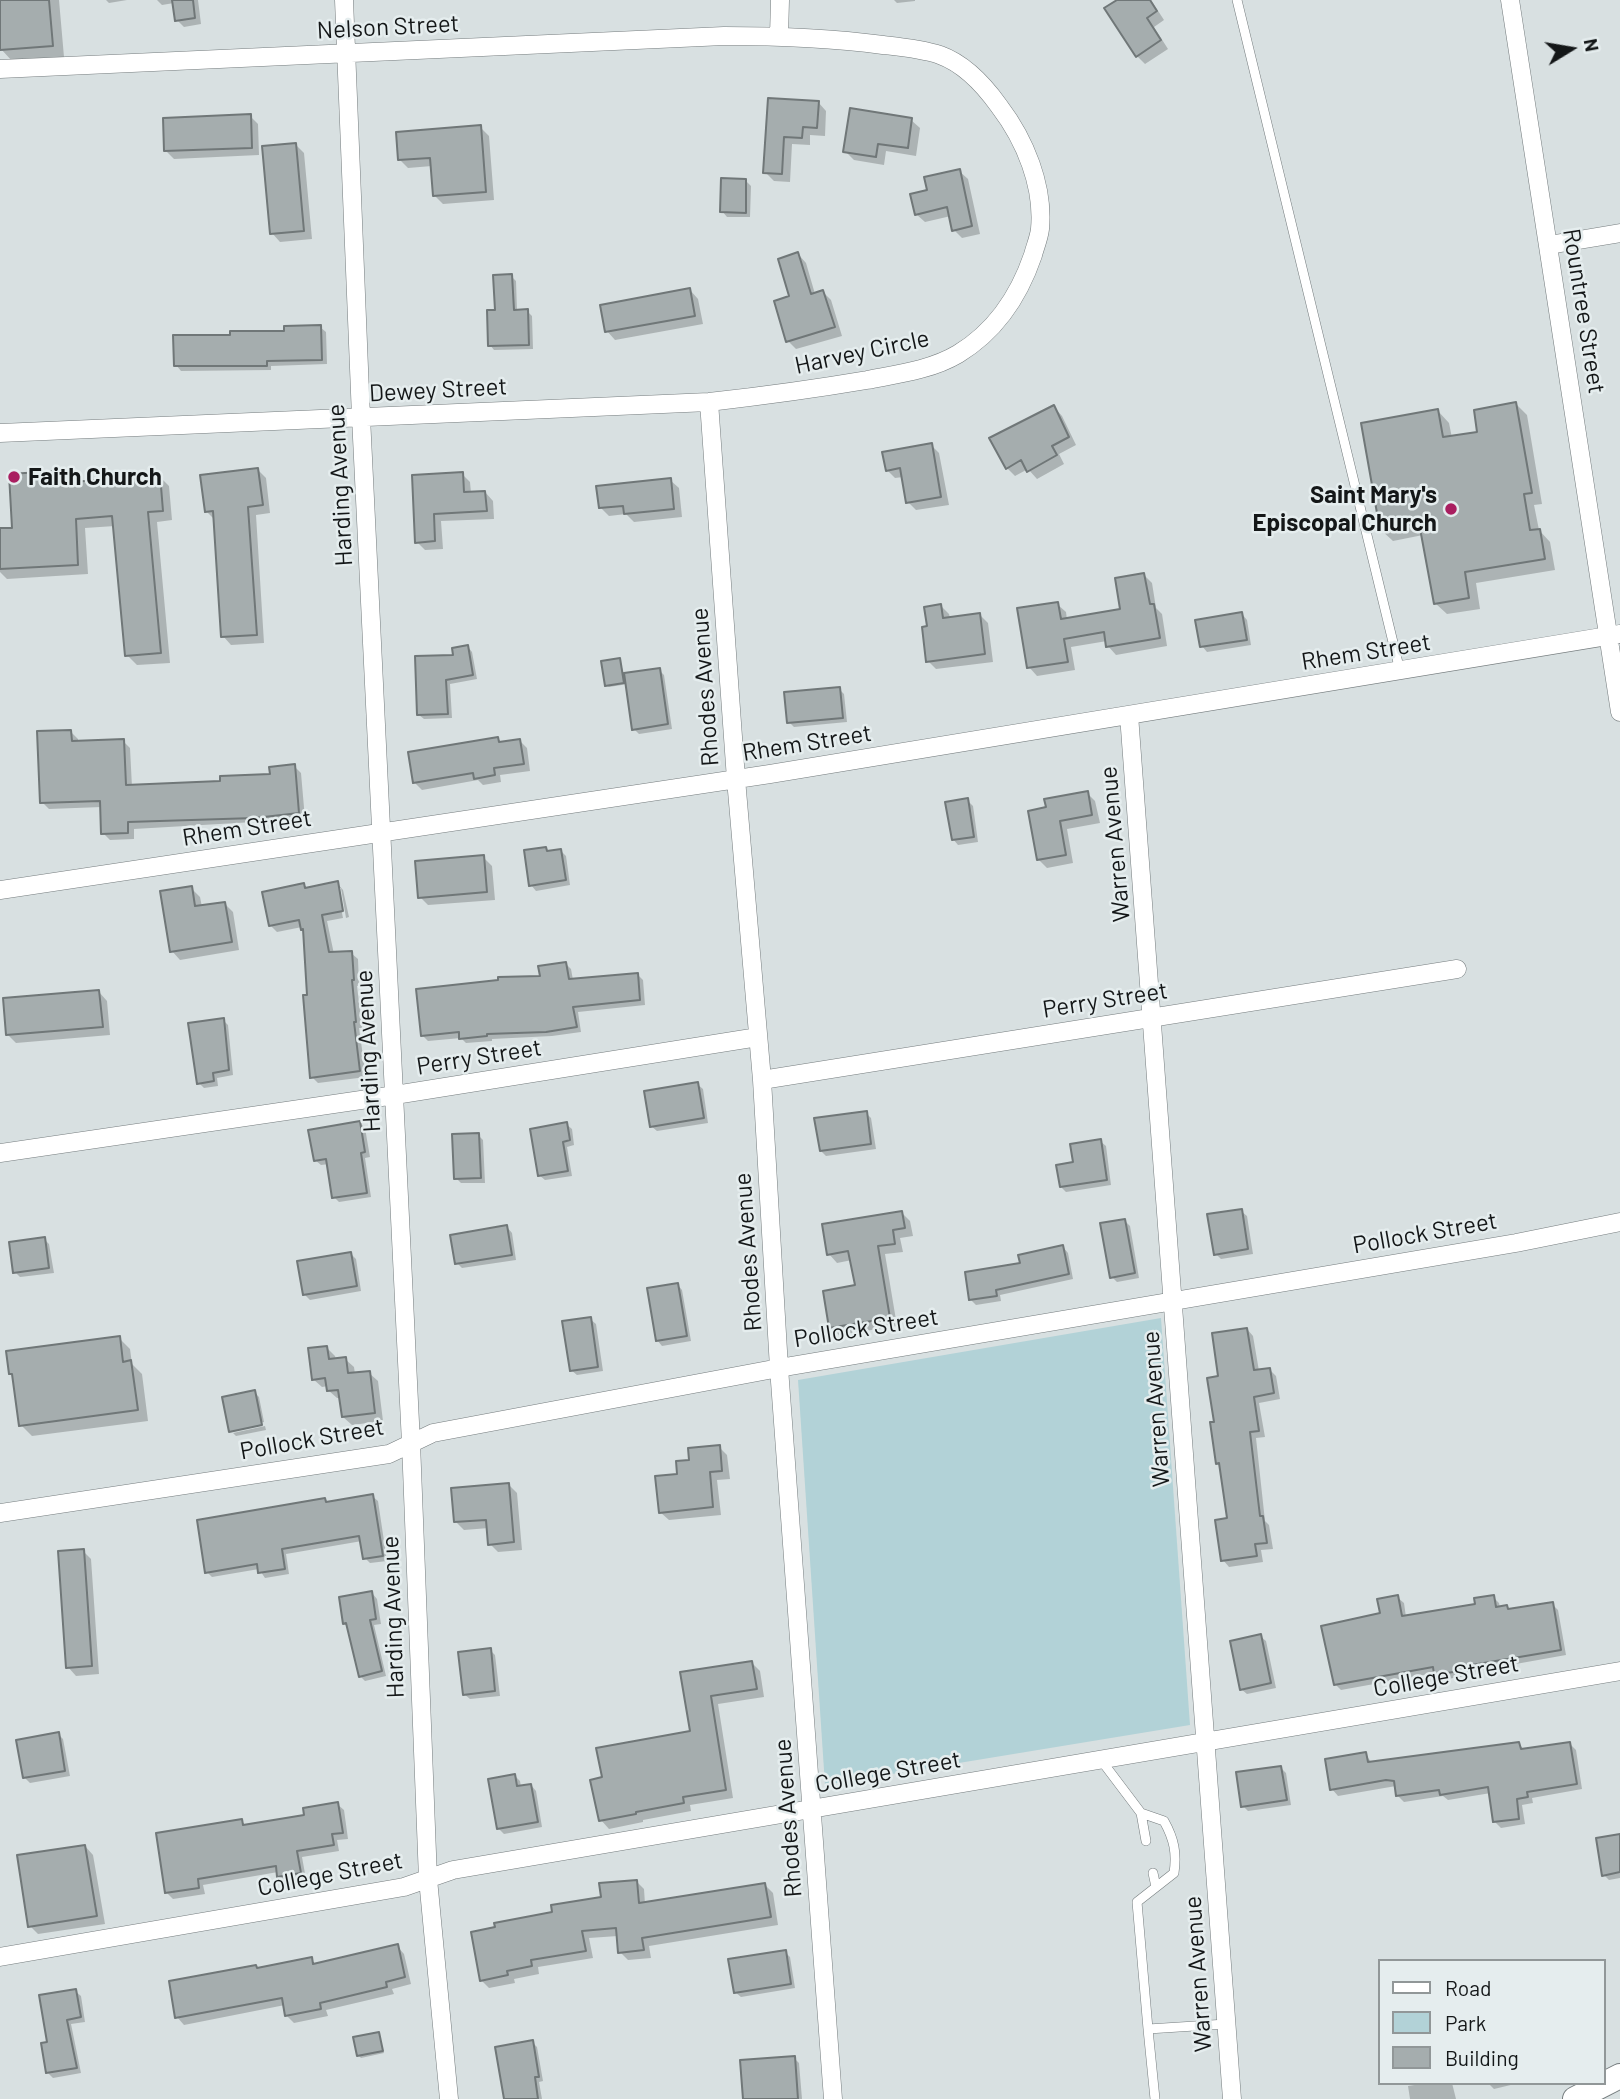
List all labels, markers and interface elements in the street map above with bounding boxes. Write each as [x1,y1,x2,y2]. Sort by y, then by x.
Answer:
street label: Nelson Street [316,9,460,45]
north arrow [1536,14,1606,84]
text: N [1580,36,1605,53]
street label: Rountree Street [1557,226,1611,396]
street label: Harvey Circle [792,324,932,380]
street label: Dewey Street [368,372,508,408]
street label: Harding Avenue [321,403,359,567]
place label: Faith Church [28,463,162,491]
marker: Faith Church [6,469,22,485]
place label: Saint Mary's Episcopal Church [1252,481,1437,537]
marker: Saint Mary's Episcopal Church [1443,501,1459,517]
street label: Rhodes Avenue [685,607,725,767]
street label: Rhem Street [1299,628,1433,676]
street label: Rhem Street [740,719,874,767]
street label: Warren Avenue [1094,765,1136,923]
street label: Rhem Street [180,804,314,852]
street label: Harding Avenue [349,969,387,1133]
street label: Perry Street [1040,976,1170,1024]
street label: Perry Street [414,1033,544,1081]
street label: Rhodes Avenue [728,1172,768,1332]
street label: Pollock Street [1351,1206,1499,1260]
street label: Pollock Street [792,1302,940,1354]
street label: Warren Avenue [1136,1330,1176,1488]
street label: Pollock Street [238,1412,386,1466]
street label: Harding Avenue [376,1535,410,1699]
street label: College Street [1371,1649,1521,1703]
street label: Rhodes Avenue [768,1738,808,1898]
street label: College Street [813,1745,963,1799]
street label: College Street [255,1846,405,1902]
street label: Warren Avenue [1178,1895,1218,2053]
legend [1378,1959,1606,2085]
text: Road [1445,1975,1491,2000]
text: Park [1445,2010,1486,2035]
text: Building [1445,2045,1519,2070]

